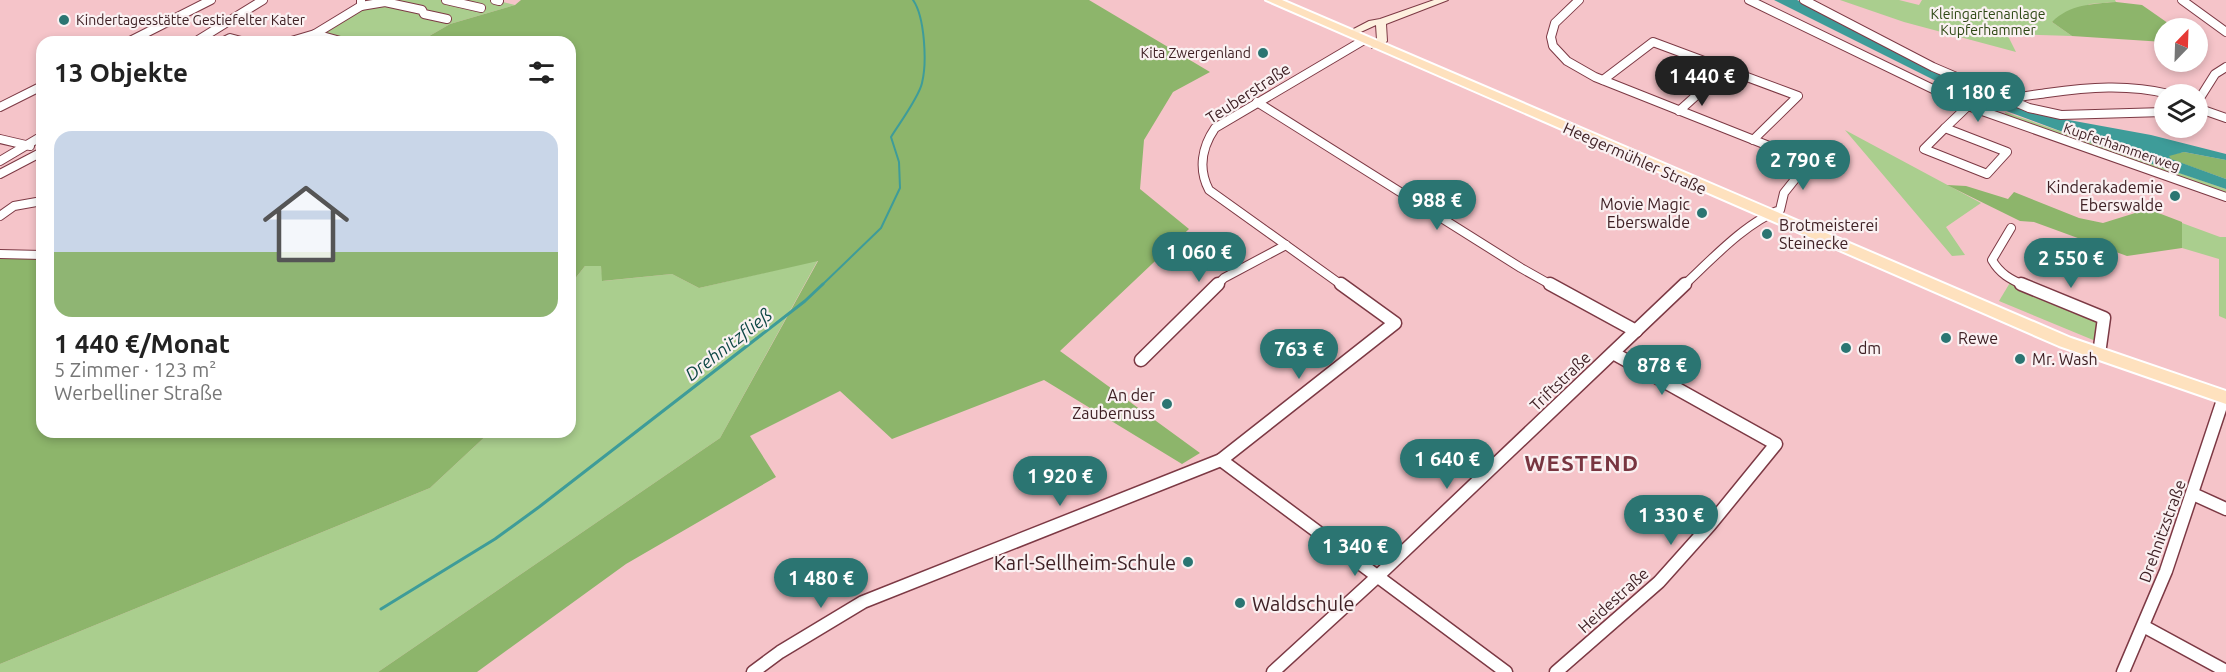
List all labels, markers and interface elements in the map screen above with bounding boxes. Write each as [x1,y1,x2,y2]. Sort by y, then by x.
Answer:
park label: Kleingartenanlage Kupferhammer [1931,6,2045,38]
place label: Kindertagesstätte Gestiefelter Kater [76,12,306,28]
marker: Kindertagesstätte Gestiefelter Kater [57,13,71,27]
north arrow [2154,18,2208,72]
map controls [2154,18,2208,138]
place label: Kita Zwergenland [1140,45,1251,61]
marker: Kita Zwergenland [1256,46,1270,60]
icon: filters [525,56,558,89]
pin: 1 440 € [1647,56,1757,107]
text: 13 Objekte [54,58,188,87]
street label: Teuberstraße [1203,59,1293,127]
text: 1 440 € [1669,64,1735,87]
pin: 1 180 € [1923,72,2033,123]
text: 1 180 € [1945,80,2011,103]
button: layers [2154,84,2208,138]
street label: Heegermühler Straße [1560,118,1710,198]
street label: Kupferhammerweg [2062,120,2182,174]
pin: 2 790 € [1748,140,1858,191]
text: 2 790 € [1770,148,1836,171]
icon: home [252,170,360,278]
place label: Kinderakademie Eberswalde [2046,178,2163,214]
pin: 988 € [1395,180,1479,231]
text: 988 € [1412,188,1462,211]
marker: Kinderakademie Eberswalde [2168,189,2182,203]
place label: Movie Magic Eberswalde [1600,195,1691,231]
marker: Movie Magic Eberswalde [1695,206,1709,220]
place label: Brotmeisterei Steinecke [1779,216,1878,252]
marker: Brotmeisterei Steinecke [1760,227,1774,241]
pin: 1 060 € [1144,232,1254,283]
pin: 2 550 € [2016,238,2126,289]
text: 1 060 € [1166,240,1232,263]
text: 2 550 € [2038,246,2104,269]
water label: Drehnitzfließ [681,304,776,385]
text: 1 440 €/Monat [54,329,230,358]
pin: 763 € [1257,329,1341,380]
place label: Rewe [1958,329,1998,347]
marker: Rewe [1939,331,1953,345]
text: 763 € [1274,337,1324,360]
place label: dm [1858,339,1881,357]
marker: dm [1839,341,1853,355]
pin: 878 € [1620,345,1704,396]
street label: Triftstraße [1526,348,1594,414]
place label: Mr. Wash [2032,350,2098,368]
marker: Mr. Wash [2013,352,2027,366]
text: 878 € [1637,353,1687,376]
text: 5 Zimmer · 123 m² [54,358,216,381]
text: Werbelliner Straße [54,381,223,404]
place label: An der Zaubernuss [1072,386,1155,422]
marker: An der Zaubernuss [1160,397,1174,411]
pin: 1 640 € [1392,439,1502,490]
text: 1 640 € [1414,447,1480,470]
district label: WESTEND [1524,450,1640,475]
pin: 1 920 € [1005,456,1115,507]
text: 1 920 € [1027,464,1093,487]
street label: Drehnitzstraße [2135,477,2189,585]
pin: 1 330 € [1616,495,1726,546]
text: 1 330 € [1638,503,1704,526]
pin: 1 340 € [1300,526,1410,577]
text: 1 340 € [1322,534,1388,557]
place label: Karl-Sellheim-Schule [994,551,1176,574]
marker: Karl-Sellheim-Schule [1181,555,1195,569]
pin: 1 480 € [766,558,876,609]
street label: Heidestraße [1574,564,1652,636]
text: 1 480 € [788,566,854,589]
place label: Waldschule [1252,592,1354,615]
marker: Waldschule [1233,596,1247,610]

